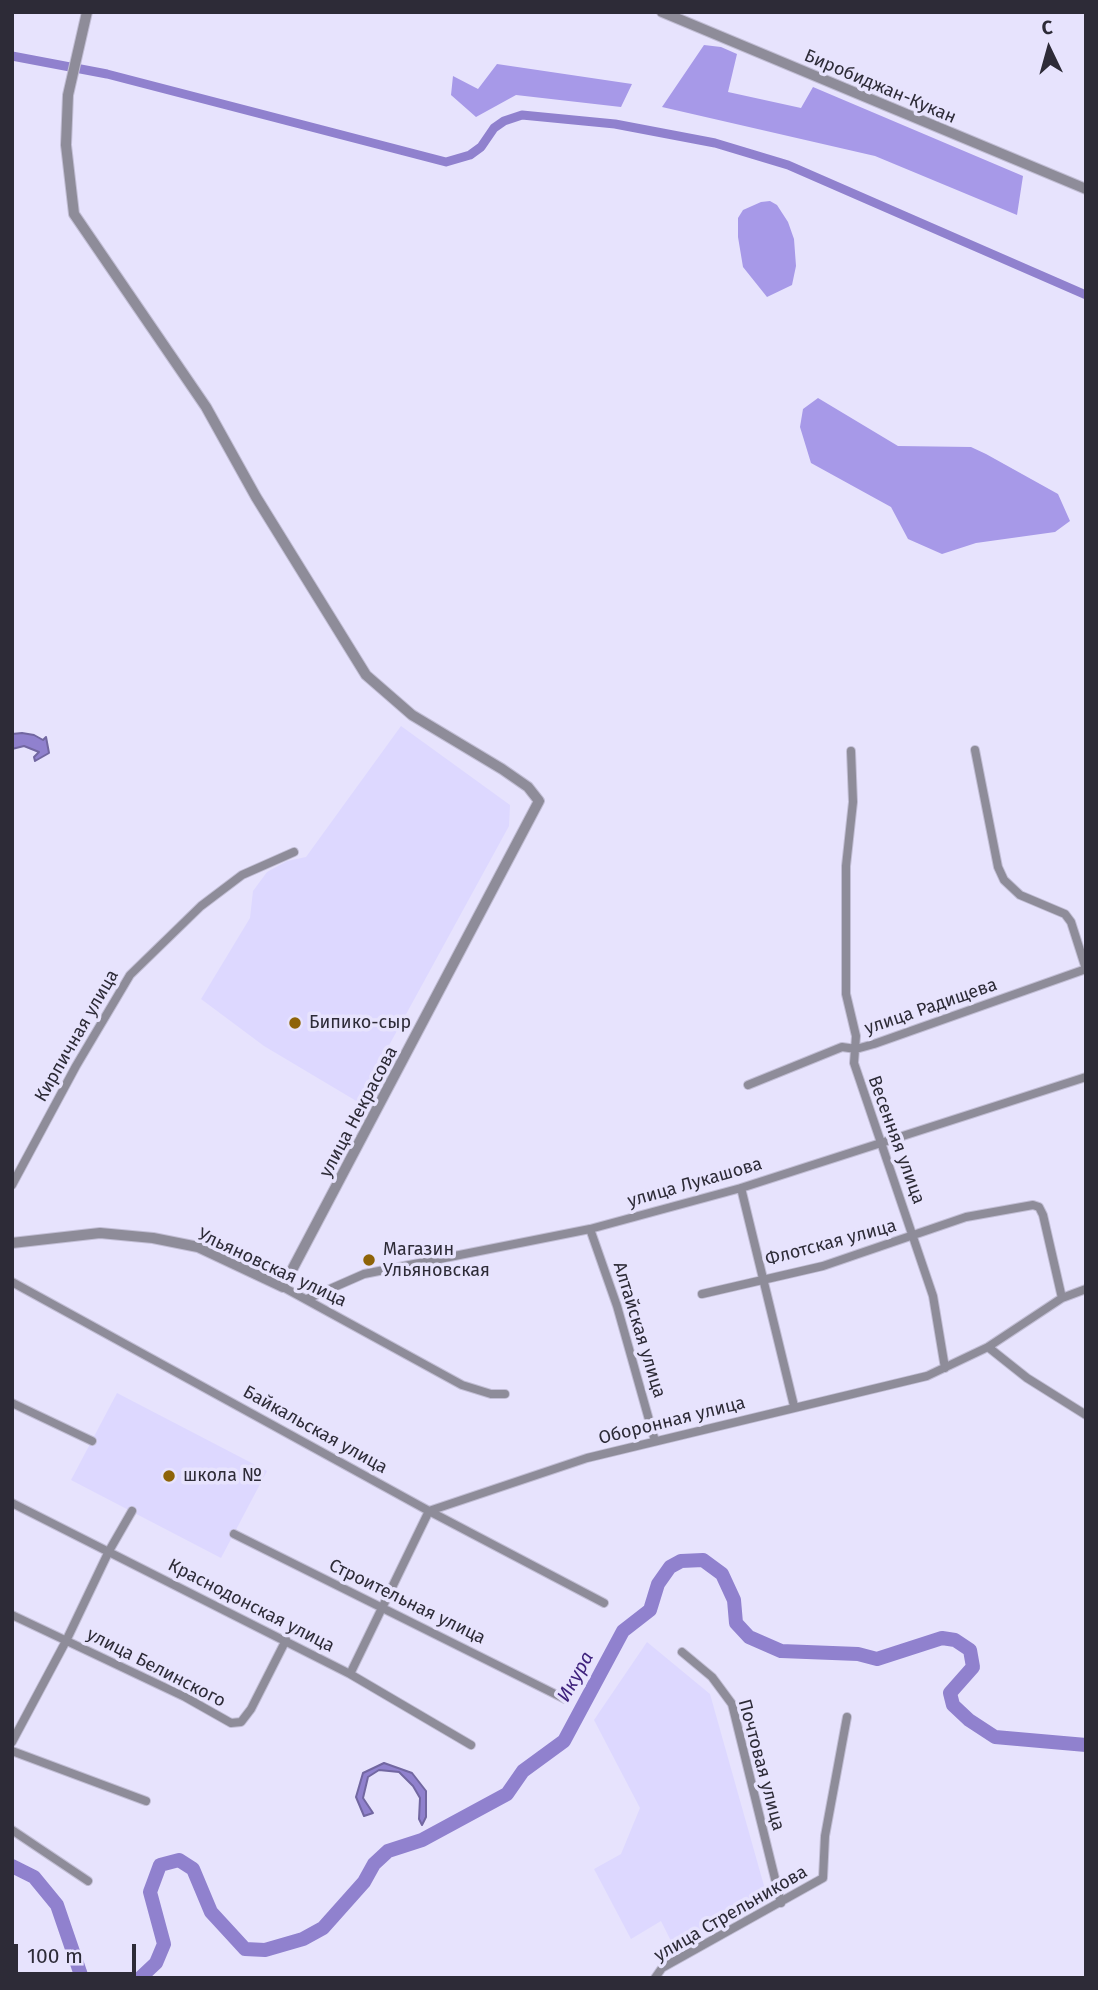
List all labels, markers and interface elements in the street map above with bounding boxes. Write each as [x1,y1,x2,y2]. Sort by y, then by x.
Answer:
north arrow [1014,14,1084,84]
text: С [1041,16,1054,40]
street label: Биробиджан-Кукан [801,45,959,129]
street label: Кирпичная улица [30,966,124,1106]
street label: улица Радищева [862,974,1000,1040]
place label: Бипико-сыр [309,1012,411,1034]
marker: Бипико-сыр [287,1015,303,1031]
street label: улица Некрасова [315,1043,403,1181]
street label: Весенняя улица [863,1073,929,1207]
street label: улица Лукашова [625,1153,765,1213]
street label: Флотская улица [763,1215,899,1271]
street label: Ульяновская улица [194,1224,350,1312]
place label: Магазин Ульяновская [383,1239,490,1282]
marker: Магазин Ульяновская [361,1252,377,1268]
street label: Алтайская улица [608,1259,670,1401]
street label: Байкальская улица [239,1381,391,1479]
street label: Оборонная улица [596,1392,748,1450]
place label: школа № [183,1465,262,1487]
marker: школа № [161,1468,177,1484]
street label: Краснодонская улица [164,1555,338,1657]
street label: Строительная улица [325,1555,489,1649]
street label: улица Белинского [83,1624,229,1712]
water label: Икура [553,1648,599,1706]
street label: Почтовая улица [733,1697,789,1833]
street label: улица Стрельникова [651,1861,811,1967]
scale bar [18,1930,140,1974]
text: 100 m [27,1943,83,1969]

